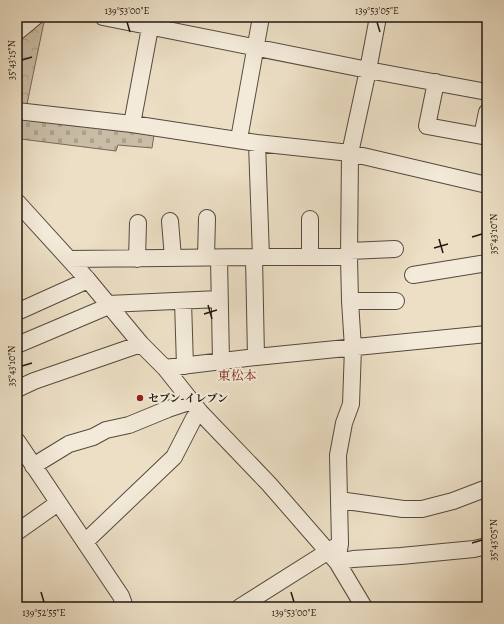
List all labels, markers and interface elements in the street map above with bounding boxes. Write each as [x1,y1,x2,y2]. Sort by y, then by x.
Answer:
text: 139°53'00"E [105,4,150,17]
text: 139°53'05"E [355,4,399,17]
text: 35°43'15"N [5,40,18,80]
text: 35°43'10"N [487,214,500,254]
text: 35°43'10"N [5,346,18,386]
district label: 東松本 [217,367,257,384]
place label: セブン-イレブン [148,391,228,406]
marker: セブン-イレブン [135,393,145,403]
text: 35°43'05"N [487,519,500,561]
text: 139°52'55"E [22,606,66,619]
text: 139°53'00"E [272,606,317,619]

